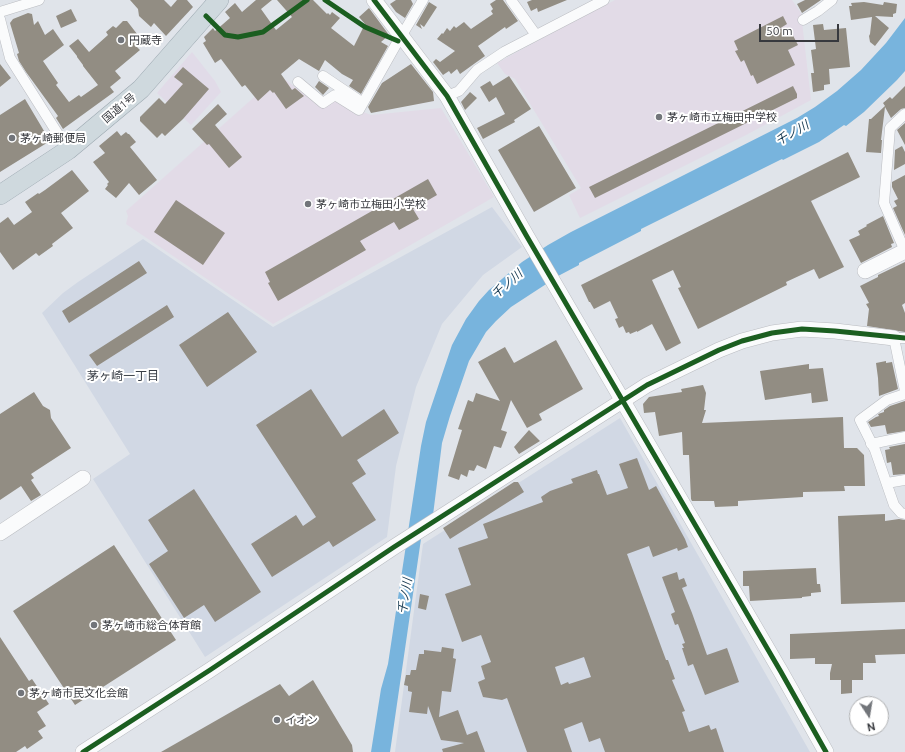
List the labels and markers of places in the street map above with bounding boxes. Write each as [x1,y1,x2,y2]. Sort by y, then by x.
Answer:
place label: 円蔵寺 [129,33,162,47]
marker: 円蔵寺 [116,35,126,45]
place label: 茅ヶ崎市立梅田中学校 [667,110,777,124]
marker: 茅ヶ崎市立梅田中学校 [654,112,664,122]
place label: 茅ヶ崎郵便局 [20,131,86,145]
marker: 茅ヶ崎郵便局 [7,133,17,143]
place label: 茅ヶ崎市立梅田小学校 [316,197,426,211]
marker: 茅ヶ崎市立梅田小学校 [303,199,313,209]
place label: 茅ヶ崎市総合体育館 [102,618,201,632]
marker: 茅ヶ崎市総合体育館 [89,620,99,630]
place label: 茅ヶ崎市民文化会館 [29,686,128,700]
marker: 茅ヶ崎市民文化会館 [16,688,26,698]
place label: イオン [285,713,318,727]
marker: イオン [272,715,282,725]

